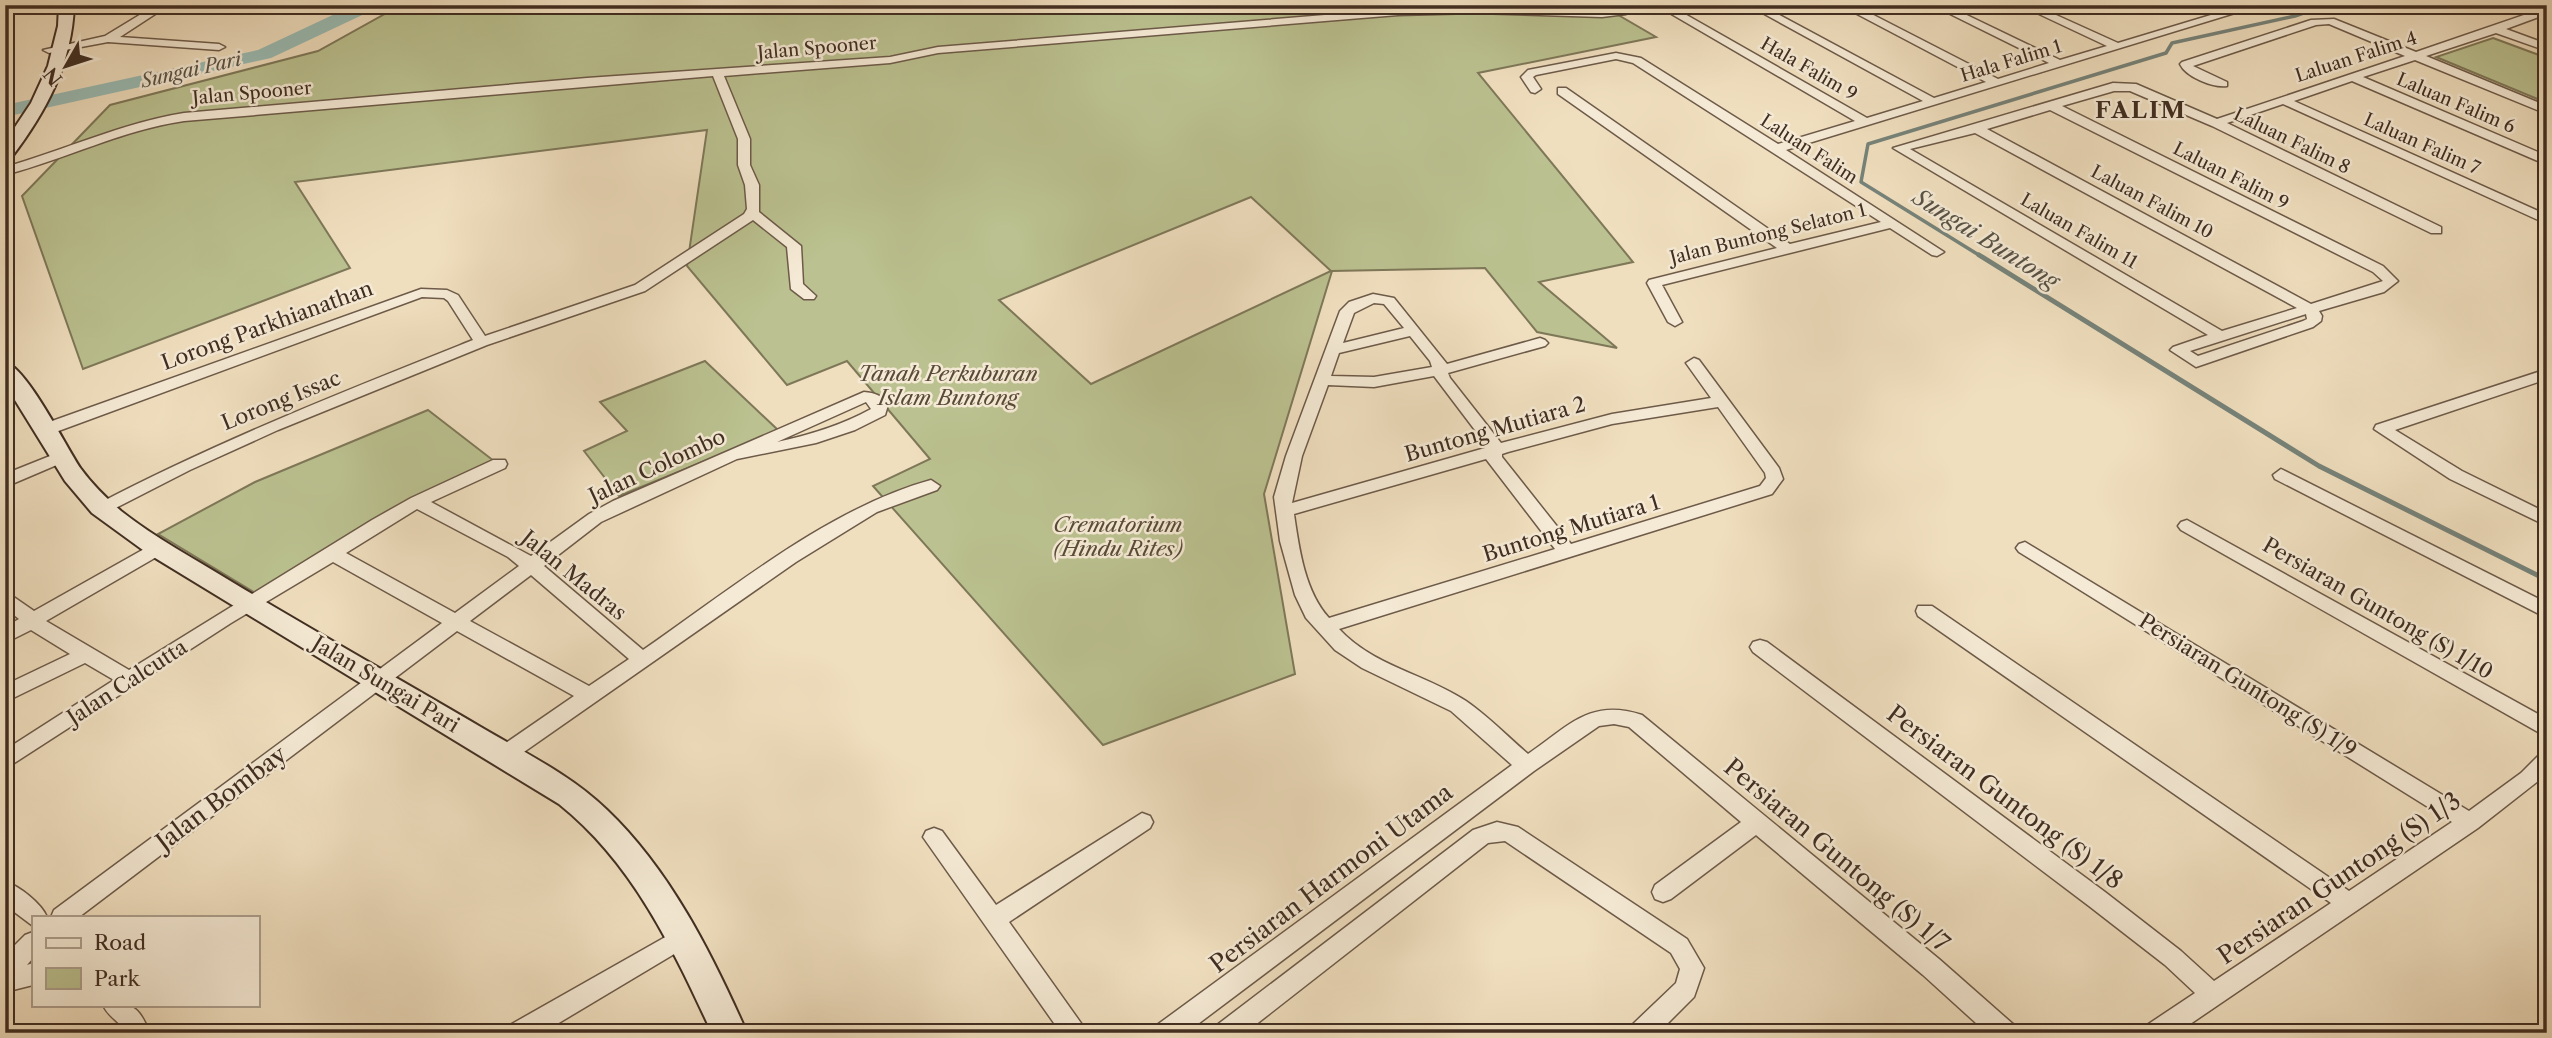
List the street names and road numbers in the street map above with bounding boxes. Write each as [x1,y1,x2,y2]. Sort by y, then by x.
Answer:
street label: Laluan Falim 4 [2292,27,2420,87]
street label: Jalan Spooner [754,32,878,64]
street label: Hala Falim 9 [1757,33,1861,105]
street label: Hala Falim 1 [1958,35,2065,87]
street label: Laluan Falim 6 [2393,68,2519,138]
street label: Jalan Spooner [189,77,313,109]
street label: Laluan Falim 8 [2230,103,2354,179]
street label: Laluan Falim [1756,109,1862,189]
street label: Laluan Falim 7 [2360,109,2484,180]
street label: Laluan Falim 9 [2170,137,2292,215]
street label: Laluan Falim 10 [2087,161,2217,243]
street label: Laluan Falim 11 [2017,189,2142,274]
street label: Jalan Buntong Selaton 1 [1665,199,1869,270]
street label: Lorong Parkhianathan [158,275,376,375]
street label: Lorong Issac [218,365,344,435]
street label: Buntong Mutiara 2 [1402,391,1588,467]
street label: Jalan Colombo [582,423,729,510]
street label: Buntong Mutiara 1 [1480,489,1663,567]
street label: Jalan Madras [514,523,632,625]
street label: Persiaran Guntong (S) 1/10 [2259,532,2497,684]
street label: Persiaran Guntong (S) 1/9 [2135,608,2361,762]
street label: Jalan Sungai Pari [305,629,464,738]
street label: Jalan Calcutta [60,634,192,732]
street label: Persiaran Guntong (S) 1/8 [1881,699,2129,895]
street label: Jalan Bombay [147,739,292,859]
street label: Persiaran Guntong (S) 1/7 [1718,752,1956,958]
street label: Persiaran Harmoni Utama [1204,777,1458,979]
street label: Persiaran Guntong (S) 1/3 [2212,786,2466,970]

